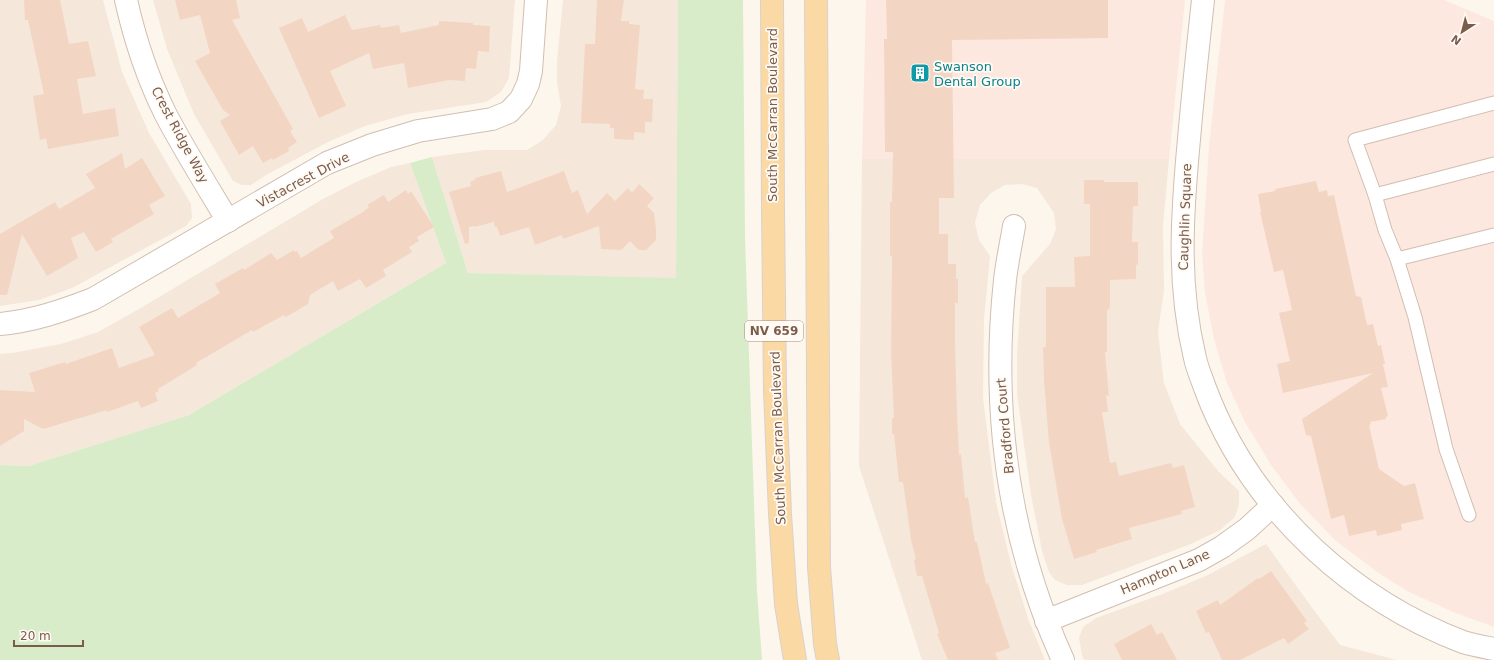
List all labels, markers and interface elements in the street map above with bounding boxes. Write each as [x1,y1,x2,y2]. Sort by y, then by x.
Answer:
north arrow [1442,12,1482,52]
street label: South McCarran Boulevard [765,28,780,202]
text: N [1449,32,1464,48]
place label: Swanson Dental Group [934,59,1021,89]
building icon: Swanson Dental Group [909,62,931,84]
street label: Crest Ridge Way [148,84,212,186]
street label: Vistacrest Drive [254,149,352,211]
street label: Caughlin Square [1176,163,1194,271]
road number: NV 659 [745,321,803,341]
street label: South McCarran Boulevard [767,351,789,525]
street label: Bradford Court [993,377,1017,475]
street label: Hampton Lane [1118,546,1212,598]
scale bar [14,622,83,648]
text: 20 m [20,629,51,643]

